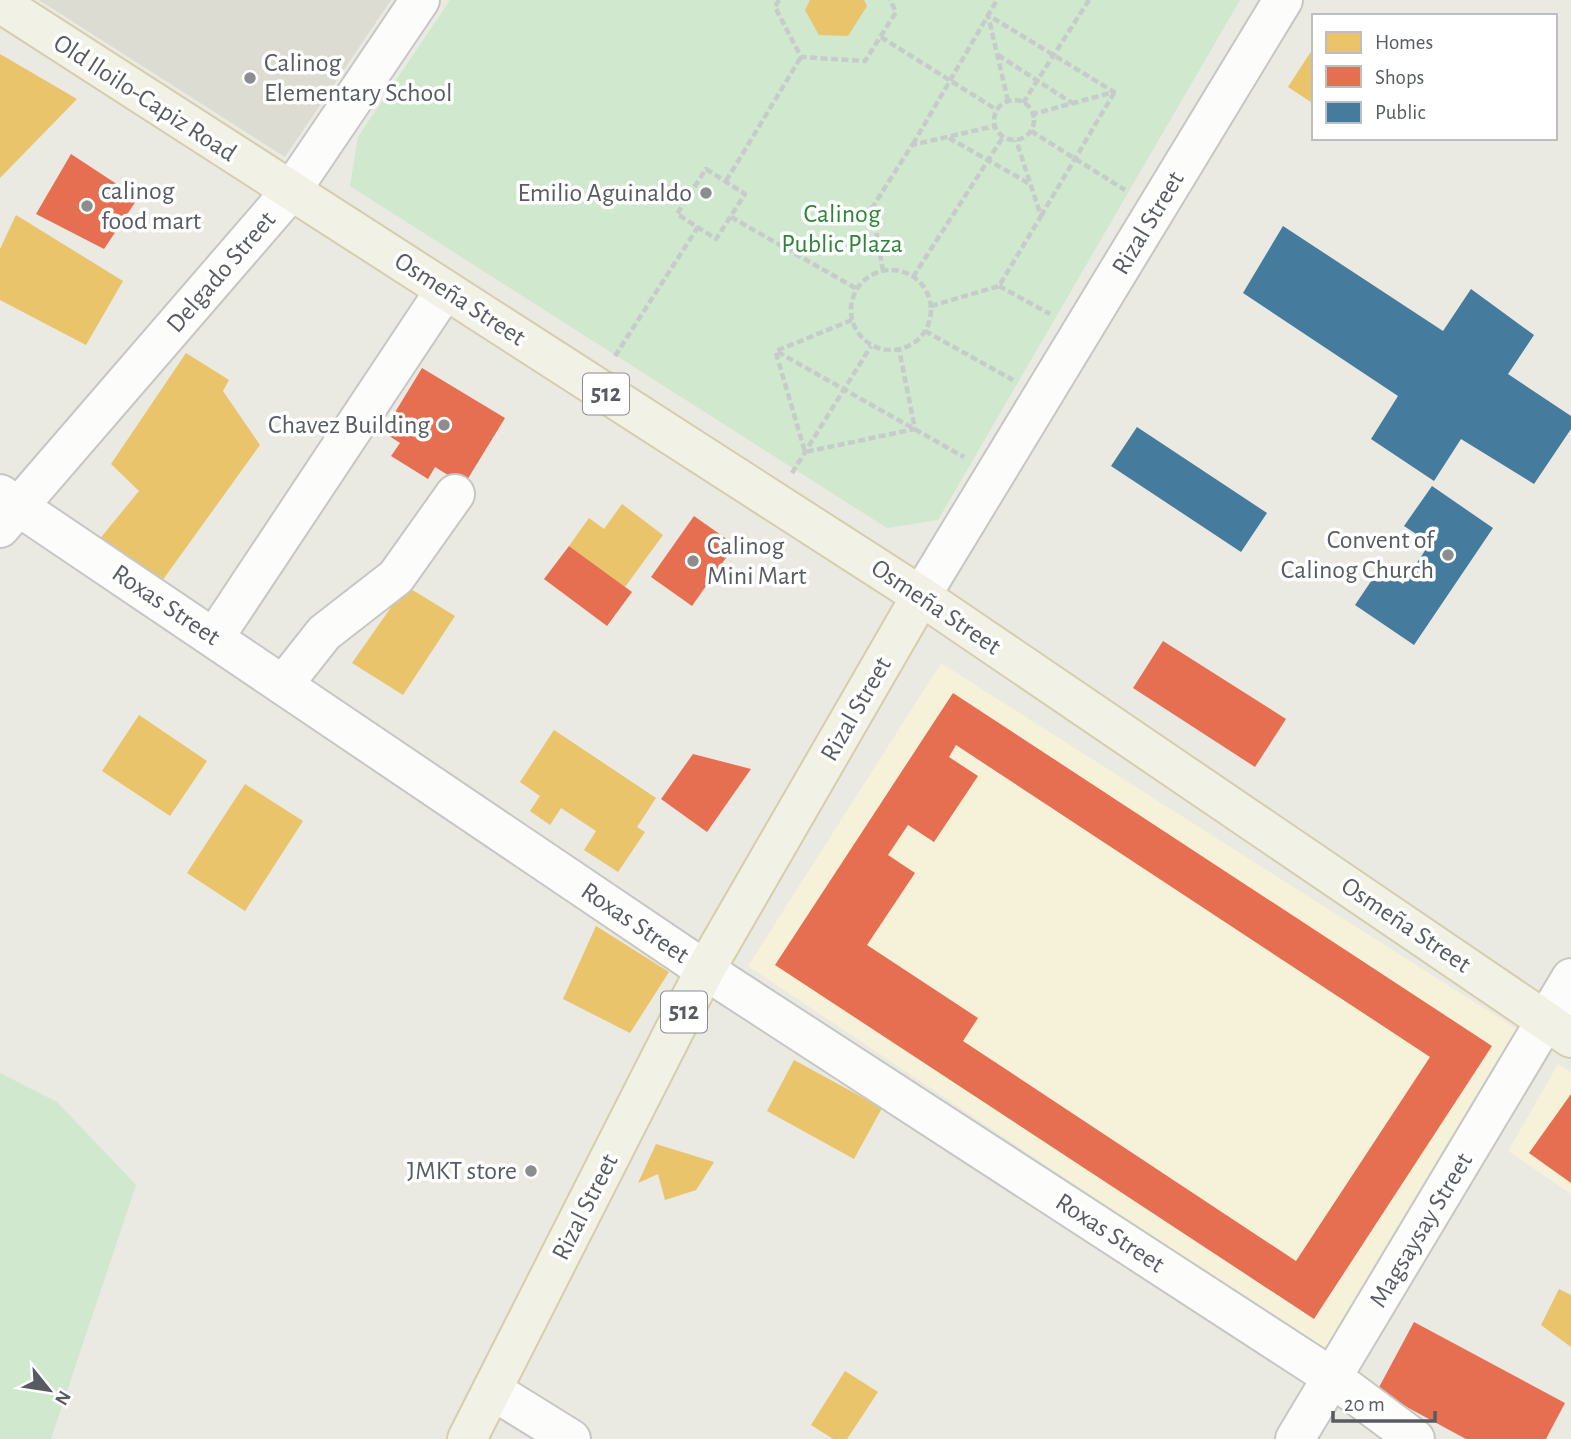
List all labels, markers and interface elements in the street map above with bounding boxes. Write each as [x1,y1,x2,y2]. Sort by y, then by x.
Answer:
legend [1312,14,1557,140]
street label: Old Iloilo-Capiz Road [49,29,241,167]
text: Homes [1375,32,1433,53]
place label: Calinog Elementary School [264,50,453,106]
text: Shops [1375,67,1424,88]
marker: Calinog Elementary School [242,70,258,86]
text: Public [1375,102,1425,123]
street label: Rizal Street [1107,167,1189,279]
place label: calinog food mart [101,178,201,234]
place label: Emilio Aguinaldo [518,180,692,206]
marker: Emilio Aguinaldo [698,185,714,201]
marker: calinog food mart [79,198,95,214]
park label: Calinog Public Plaza [781,201,903,257]
street label: Delgado Street [162,206,280,338]
street label: Osmeña Street [390,247,530,351]
road number: 512 [583,374,629,414]
place label: Chavez Building [268,412,430,438]
marker: Chavez Building [436,417,452,433]
place label: Convent of Calinog Church [1281,527,1436,583]
place label: Calinog Mini Mart [707,533,807,589]
marker: Convent of Calinog Church [1440,547,1456,563]
marker: Calinog Mini Mart [685,553,701,569]
street label: Osmeña Street [867,554,1005,660]
street label: Roxas Street [107,560,225,650]
street label: Rizal Street [816,653,896,765]
street label: Osmeña Street [1337,872,1475,978]
street label: Roxas Street [576,878,694,968]
road number: 512 [661,992,707,1032]
street label: Magsaysay Street [1365,1148,1477,1312]
street label: Rizal Street [547,1150,623,1264]
place label: JMKT store [407,1158,517,1184]
marker: JMKT store [523,1163,539,1179]
street label: Roxas Street [1051,1188,1169,1278]
north arrow [14,1355,84,1425]
scale bar [1333,1380,1434,1424]
text: N [51,1387,74,1408]
text: 20 m [1344,1394,1385,1415]

